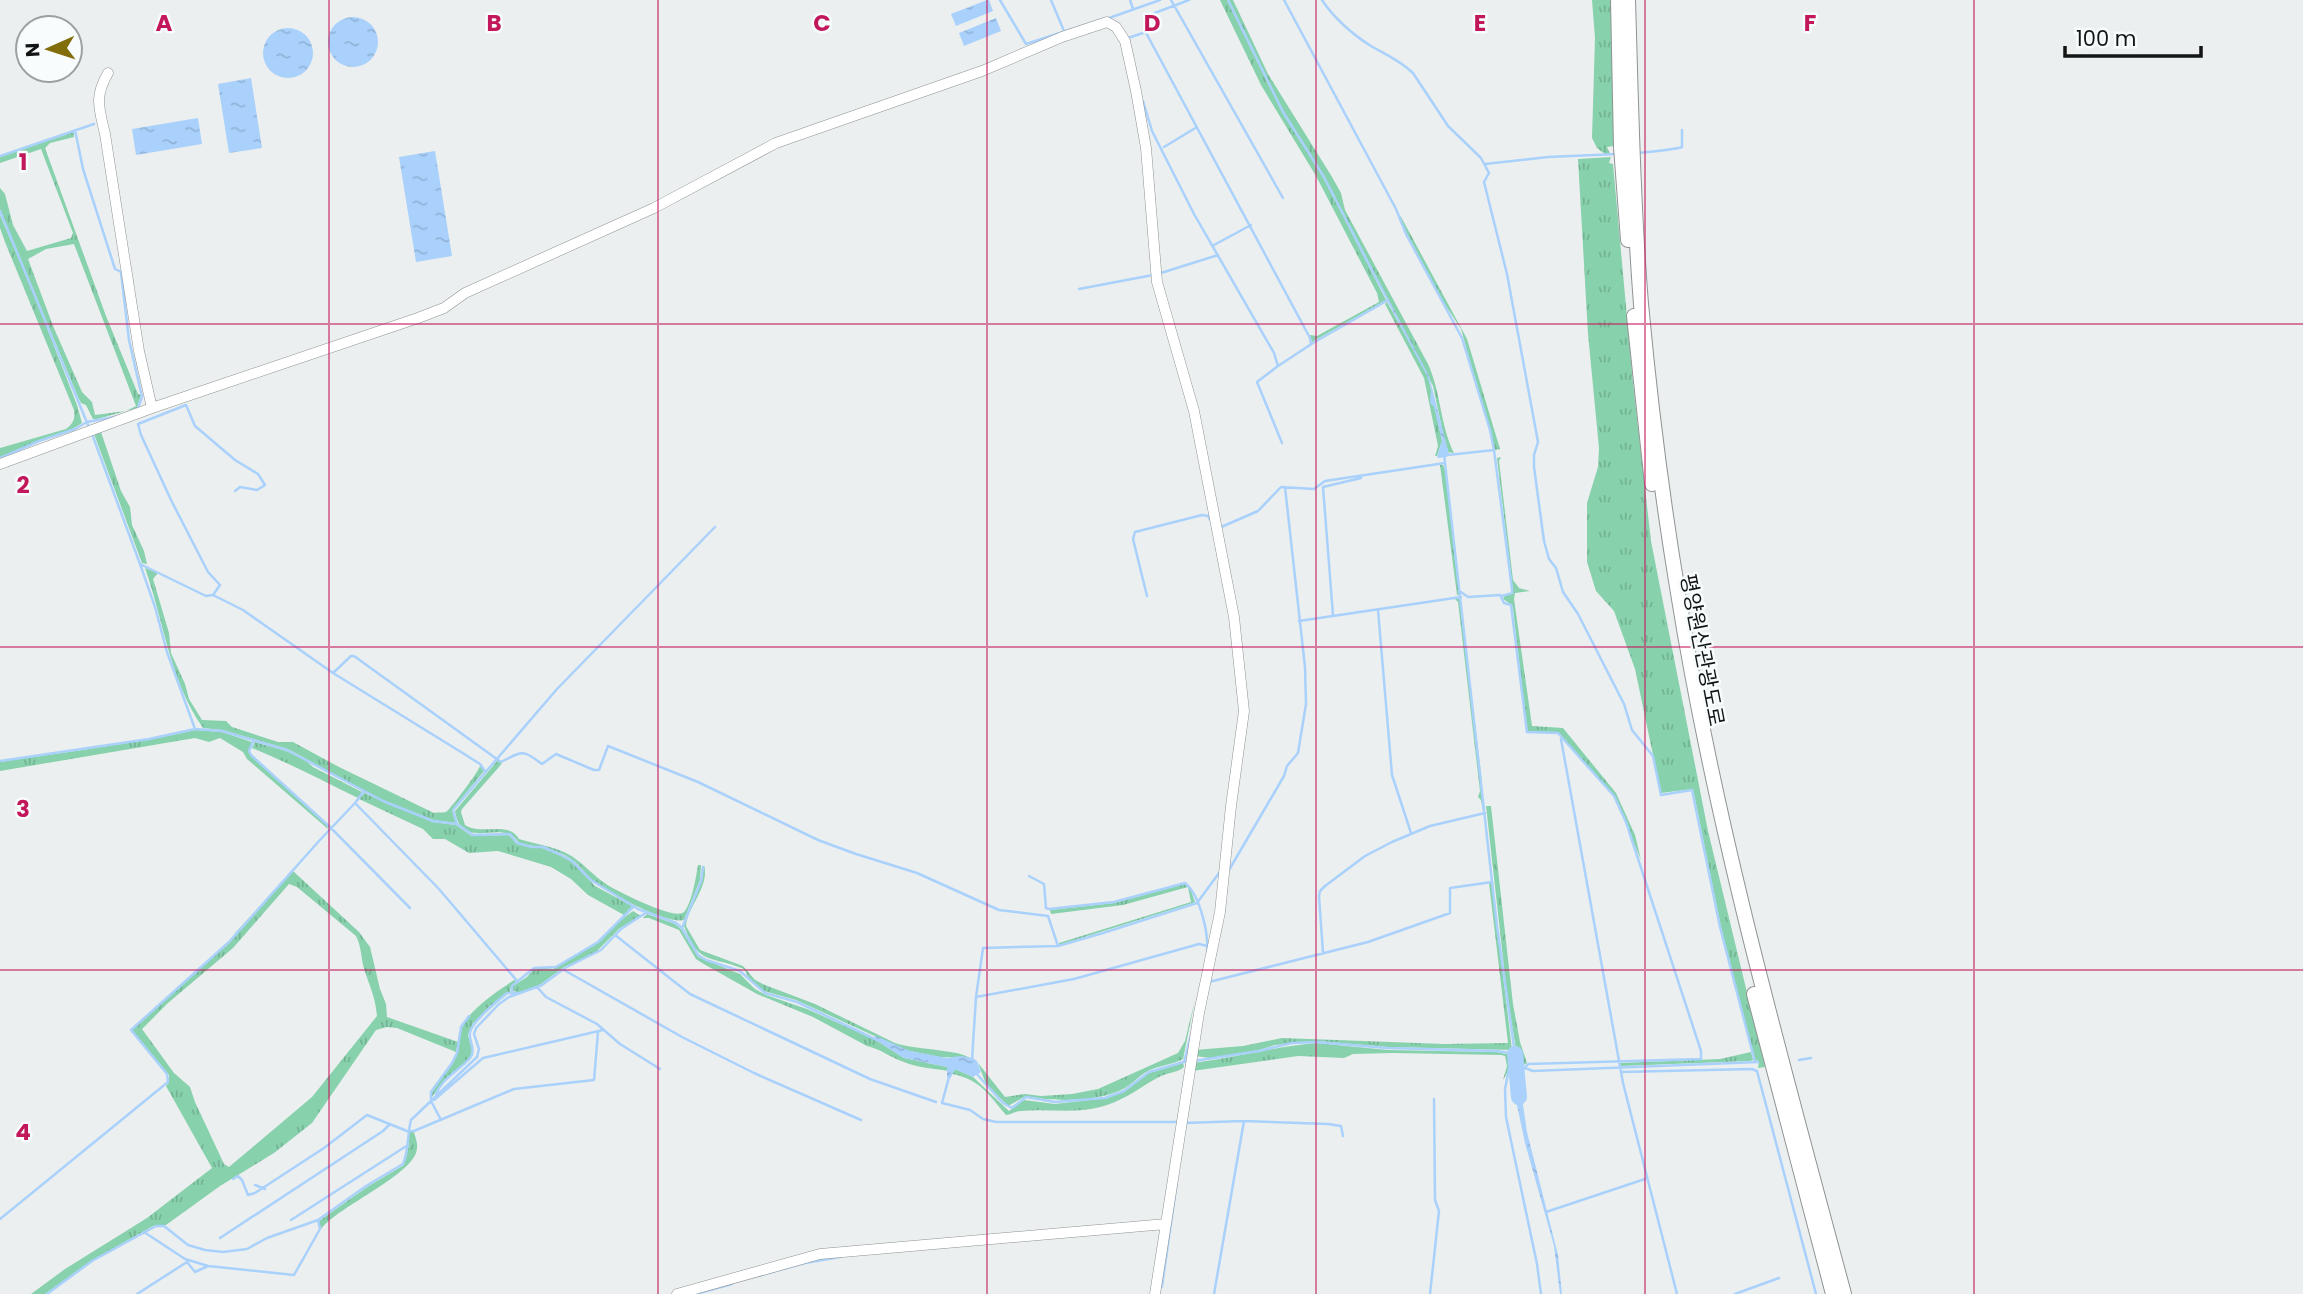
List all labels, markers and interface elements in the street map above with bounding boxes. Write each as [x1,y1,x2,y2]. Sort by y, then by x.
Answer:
text: A [156,7,173,39]
text: B [486,7,502,39]
text: C [813,7,831,39]
text: D [1144,7,1160,39]
text: E [1474,7,1486,39]
text: F [1804,7,1816,39]
north arrow [14,14,84,84]
scale bar [2065,14,2202,58]
text: 100 m [2076,24,2136,53]
text: N [19,42,46,58]
text: 1 [19,146,27,178]
text: 2 [16,469,30,501]
street label: 평양원산관광도로 [1674,571,1731,729]
text: 3 [16,793,30,825]
text: 4 [15,1116,31,1148]

